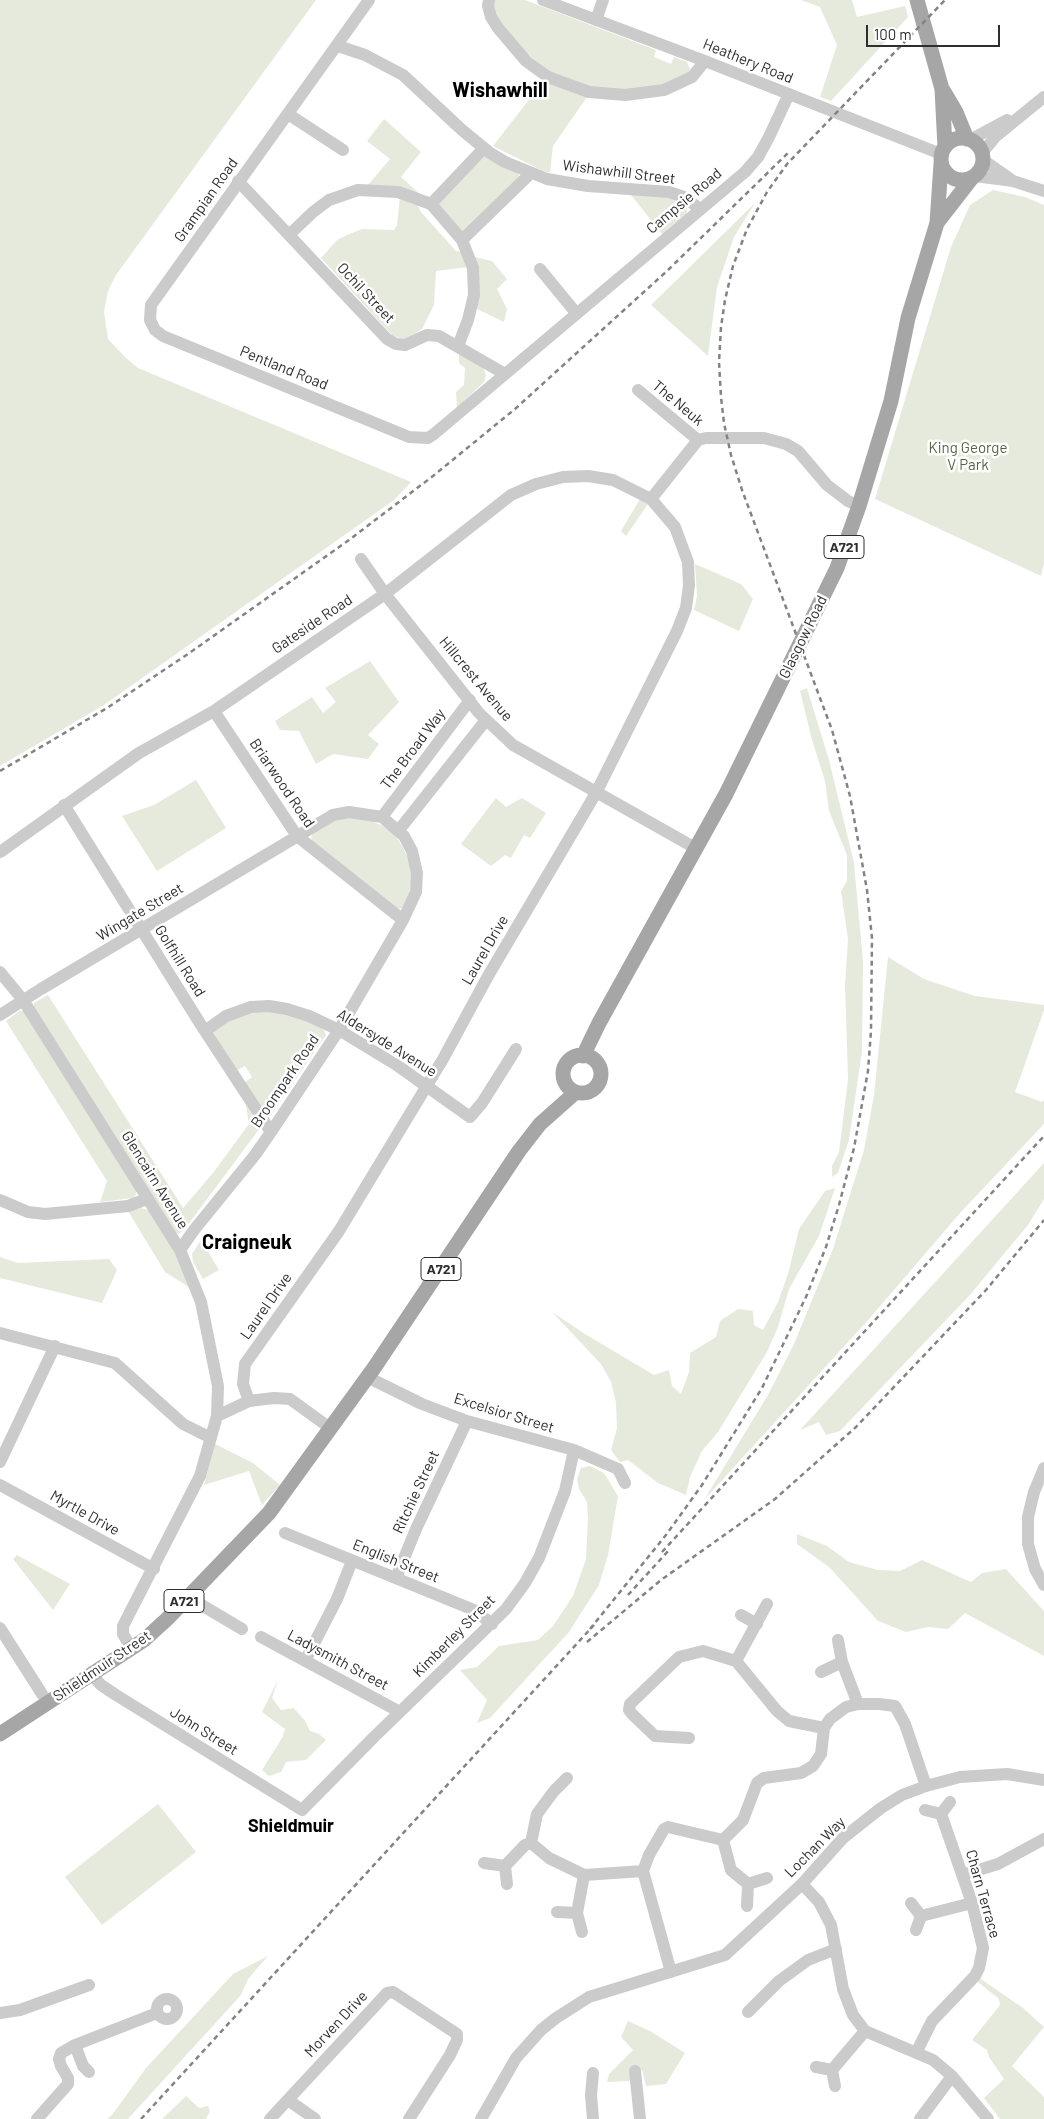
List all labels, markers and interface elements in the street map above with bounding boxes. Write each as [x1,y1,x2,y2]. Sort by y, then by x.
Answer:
scale bar [869,15,1003,47]
text: 100 m [874,25,912,43]
street label: Heathery Road [700,35,796,87]
district label: Wishawhill [452,78,548,102]
street label: Grampian Road [170,154,242,246]
street label: Wishawhill Street [562,156,676,188]
street label: Campsie Road [643,164,725,238]
street label: Ochil Street [333,259,399,327]
street label: Pentland Road [237,342,331,394]
street label: The Neuk [649,376,707,430]
park label: King George V Park [929,439,1007,474]
road number: A721 [824,536,864,558]
street label: Gateside Road [268,590,356,658]
street label: Glasgow Road [775,592,831,682]
street label: Hillcrest Avenue [435,633,517,725]
street label: The Broad Way [377,705,449,793]
street label: Briarwood Road [246,735,318,831]
street label: Wingate Street [93,879,187,945]
street label: Laurel Drive [458,912,512,988]
street label: Golfhill Road [151,922,209,1000]
street label: Aldersyde Avenue [334,1005,440,1081]
street label: Broompark Road [247,1031,323,1131]
street label: Glencairn Avenue [118,1128,192,1232]
district label: Craigneuk [202,1230,292,1254]
road number: A721 [421,1258,461,1280]
street label: Laurel Drive [236,1269,296,1343]
street label: Excelsior Street [452,1389,556,1437]
street label: Ritchie Street [389,1447,443,1537]
street label: Myrtle Drive [47,1487,123,1539]
street label: English Street [350,1535,442,1587]
road number: A721 [164,1590,204,1612]
street label: Kimberley Street [409,1591,499,1681]
street label: Ladysmith Street [284,1626,392,1694]
street label: Shieldmuir Street [50,1627,154,1705]
street label: John Street [167,1703,241,1759]
street label: Lochan Way [781,1813,849,1881]
district label: Shieldmuir [248,1815,334,1837]
street label: Charn Terrace [962,1848,1004,1940]
street label: Morven Drive [301,1987,371,2061]

